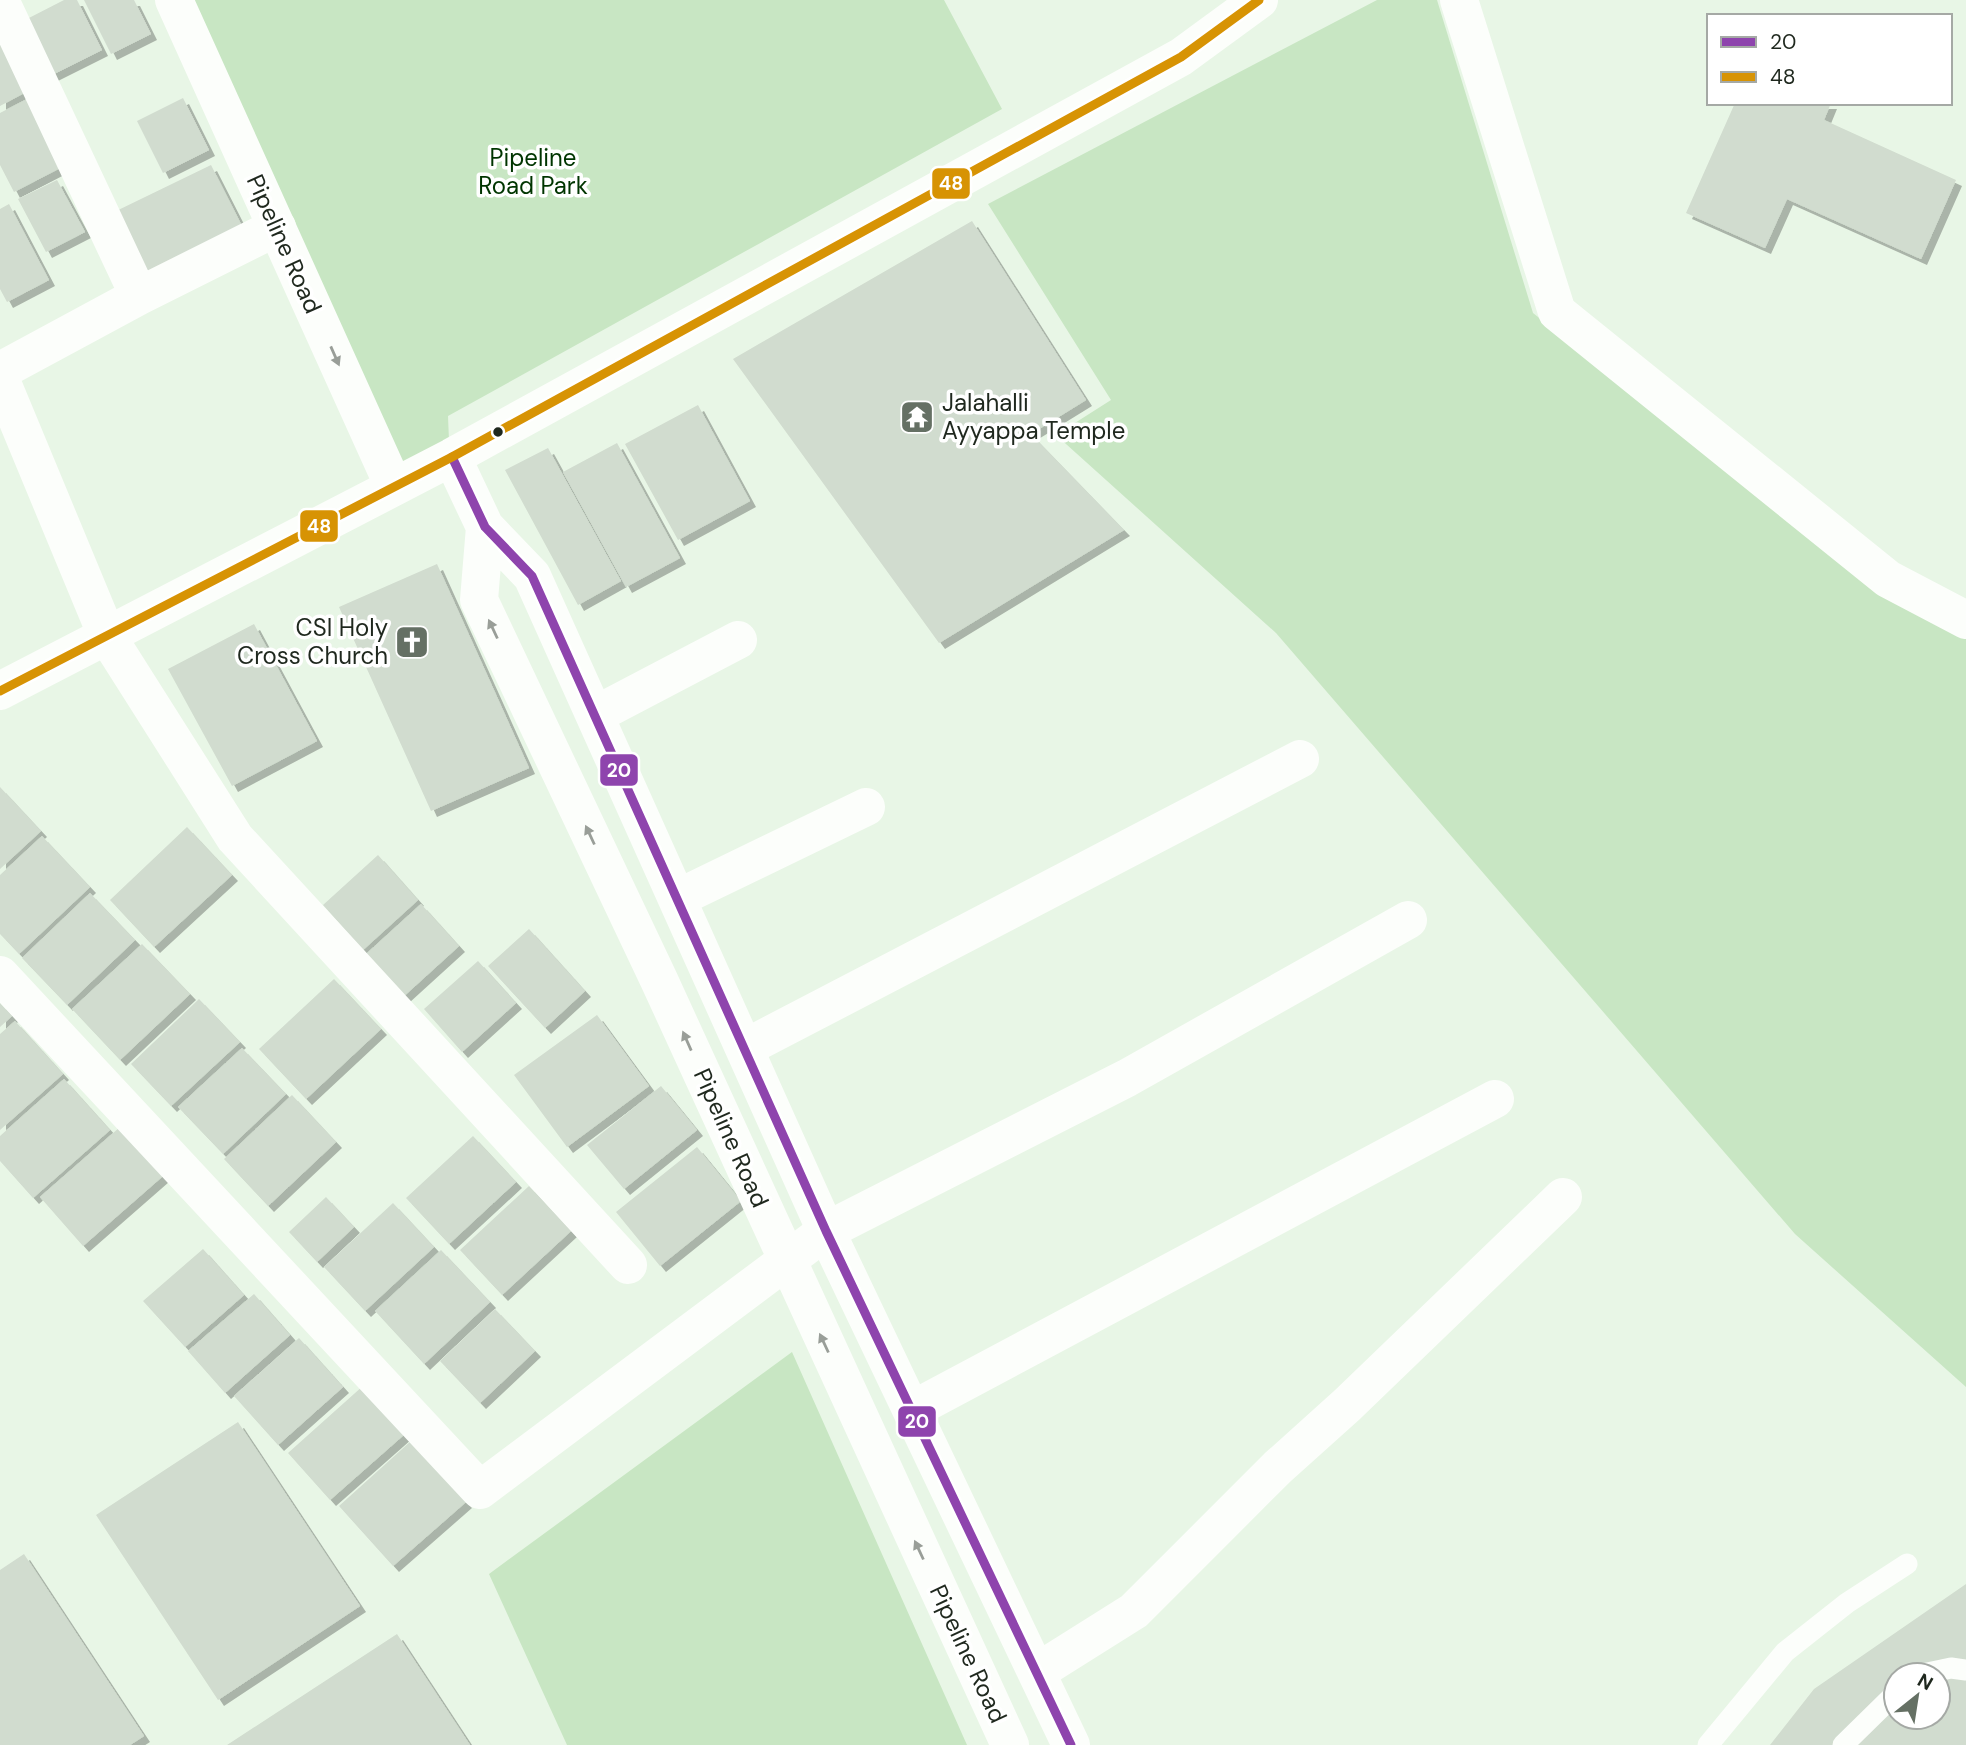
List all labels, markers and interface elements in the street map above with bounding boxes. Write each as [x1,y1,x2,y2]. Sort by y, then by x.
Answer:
legend [1707,14,1952,105]
text: 20 [1770,28,1796,56]
text: 48 [1770,63,1796,91]
park label: Pipeline Road Park [478,142,588,201]
line badge: 48 [931,167,971,200]
street label: Pipeline Road [240,169,329,318]
text: 48 [939,171,963,196]
one-way arrow [329,346,341,366]
place label: Jalahalli Ayyappa Temple [942,387,1125,446]
temple icon: Jalahalli Ayyappa Temple [898,398,936,436]
unlabelled marker [491,425,505,439]
line badge: 48 [299,509,339,543]
text: 48 [307,514,331,539]
place label: CSI Holy Cross Church [237,612,388,671]
one-way arrow [487,619,499,639]
church icon: CSI Holy Cross Church [393,623,431,661]
line badge: 20 [599,753,639,787]
text: 20 [607,758,631,783]
one-way arrow [585,825,596,845]
one-way arrow [681,1031,693,1051]
street label: Pipeline Road [687,1063,776,1212]
one-way arrow [818,1333,830,1353]
line badge: 20 [897,1405,937,1438]
text: 20 [905,1409,929,1434]
one-way arrow [914,1540,925,1560]
street label: Pipeline Road [923,1580,1014,1728]
north arrow [1882,1661,1952,1731]
text: N [1913,1667,1938,1696]

